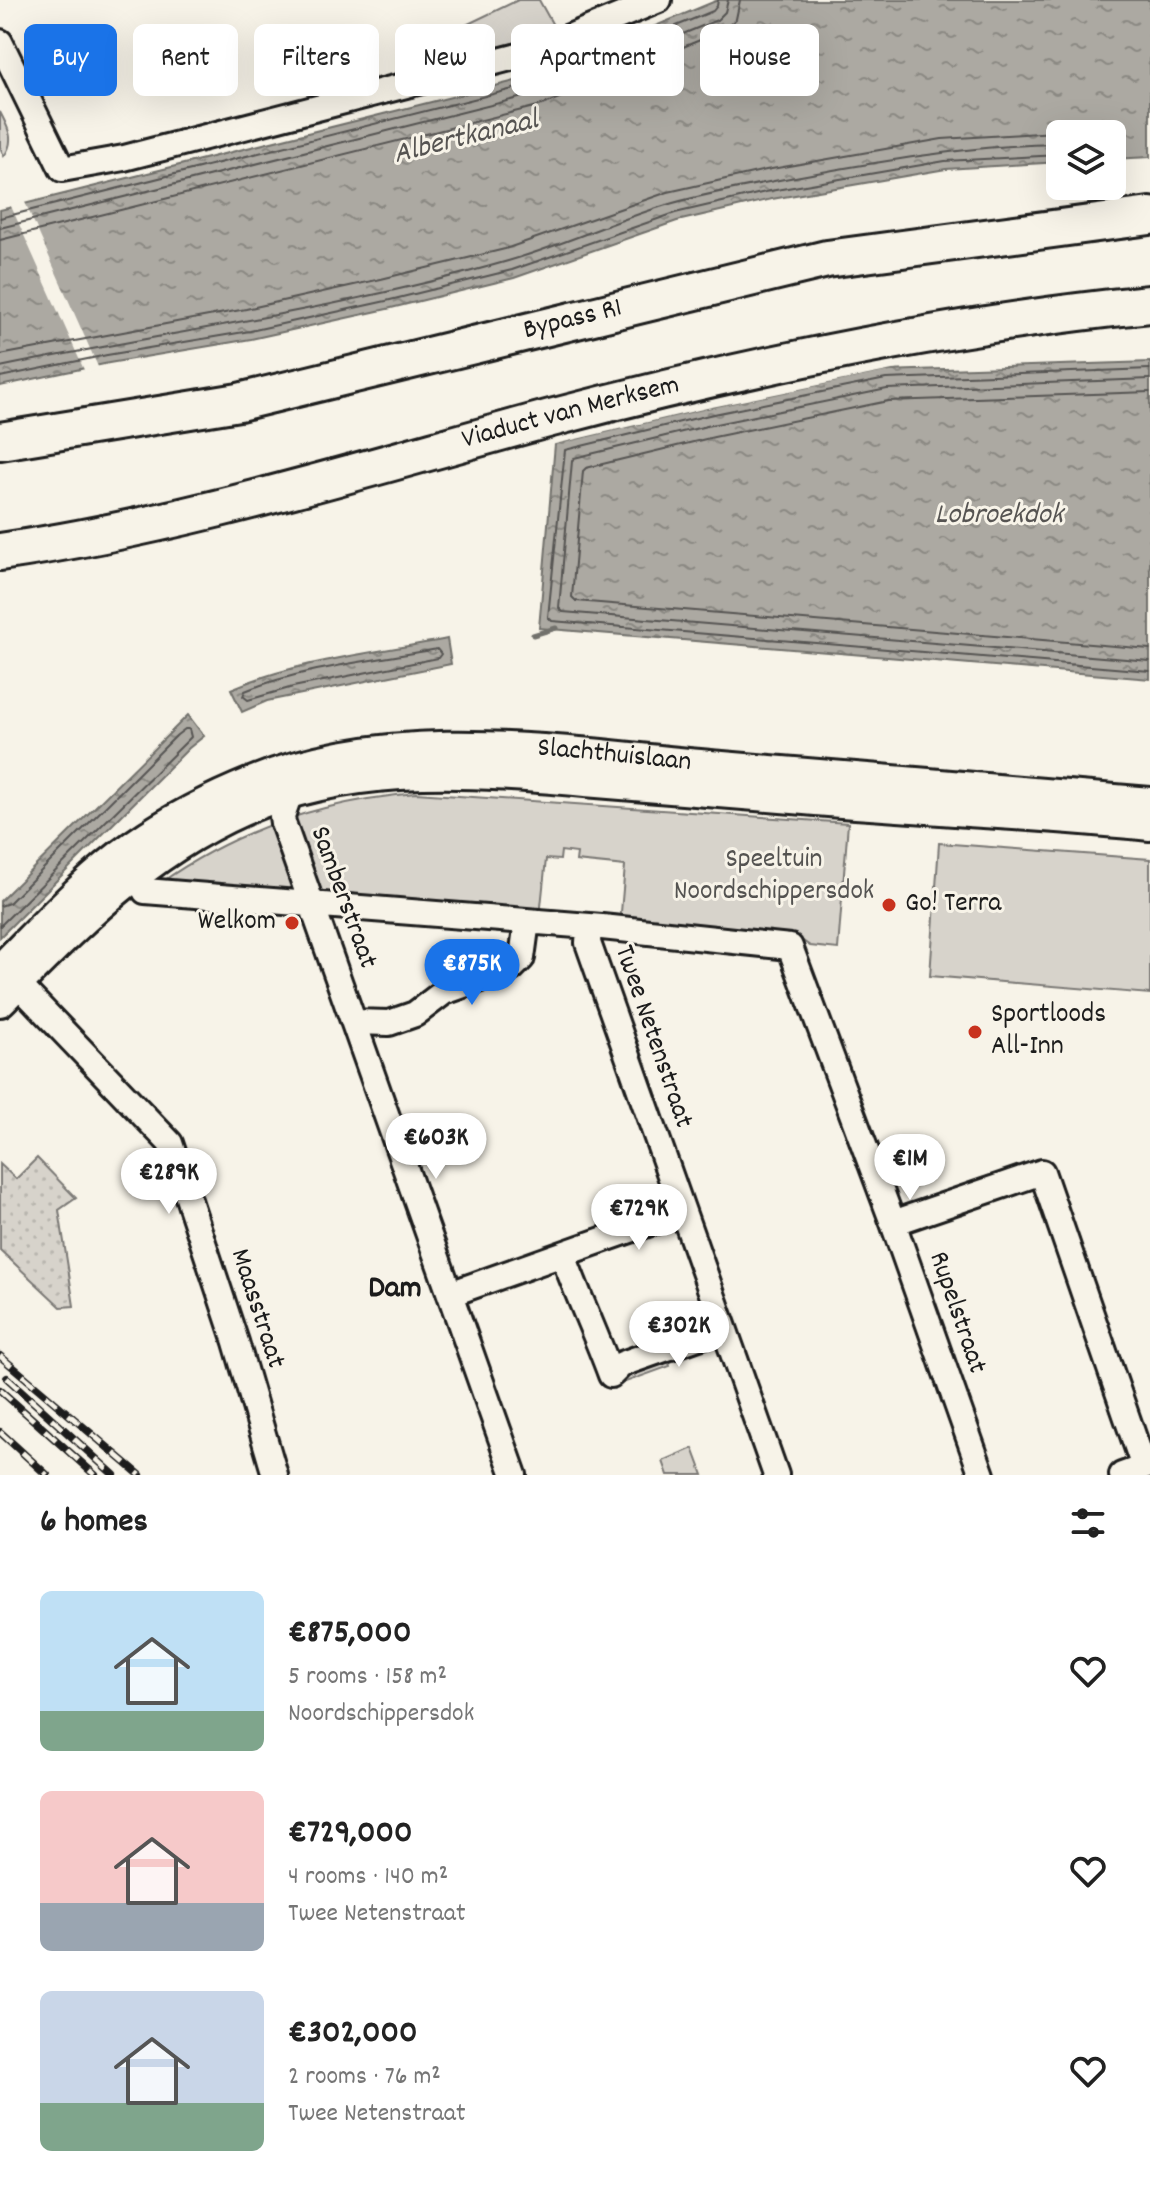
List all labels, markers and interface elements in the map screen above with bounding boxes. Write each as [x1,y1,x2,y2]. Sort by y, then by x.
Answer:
chip: Buy [24,24,117,96]
chip: Rent [133,24,238,96]
chip: Filters [254,24,379,96]
chip: New [395,24,495,96]
chip: Apartment [511,24,684,96]
chip: House [700,24,819,96]
water label: Albertkanaal [389,100,545,178]
map controls [1046,120,1126,200]
button: layers [1046,120,1126,200]
street label: Bypass R1 [520,289,627,352]
street label: Viaduct van Merksem [458,366,684,461]
water label: Lobroekdok [935,495,1066,538]
street label: Slachthuislaan [536,730,693,784]
street label: Samberstraat [298,821,386,975]
park label: Speeltuin Noordschippersdok [674,841,874,913]
place label: Go! Terra [905,885,1002,925]
marker: Go! Terra [880,896,898,914]
place label: Welkom [198,903,276,943]
marker: Welkom [283,914,301,932]
pin: €875K [416,939,528,1007]
street label: Twee Netenstraat [602,940,702,1134]
text: €875K [443,946,501,983]
place label: Sportloods All-Inn [991,996,1106,1068]
marker: Sportloods All-Inn [966,1023,984,1041]
pin: €603K [380,1113,492,1181]
text: €603K [404,1120,468,1157]
pin: €1M [871,1134,949,1202]
text: €1M [892,1141,928,1178]
pin: €289K [113,1148,225,1216]
text: €289K [139,1155,199,1192]
pin: €729K [583,1184,695,1252]
text: €729K [609,1191,669,1228]
street label: Maasstraat [218,1244,294,1374]
street label: Rupelstraat [916,1247,996,1379]
district label: Dam [368,1267,422,1313]
pin: €302K [623,1301,735,1369]
text: €302K [647,1308,711,1345]
text: 6 homes [40,1499,148,1548]
icon: filters [1066,1501,1110,1545]
text: €875,000 [288,1610,411,1659]
icon: home [104,1623,200,1719]
icon: heart [1066,1649,1110,1693]
text: 5 rooms · 158 m² [288,1659,447,1696]
text: Noordschippersdok [288,1696,474,1733]
text: €729,000 [288,1810,412,1859]
icon: home [104,1823,200,1919]
icon: heart [1066,1849,1110,1893]
text: 4 rooms · 140 m² [288,1859,448,1896]
text: Twee Netenstraat [288,1896,465,1933]
text: €302,000 [288,2010,418,2059]
icon: home [104,2023,200,2119]
icon: heart [1066,2049,1110,2093]
text: 2 rooms · 76 m² [288,2059,441,2096]
text: Twee Netenstraat [288,2096,465,2133]

